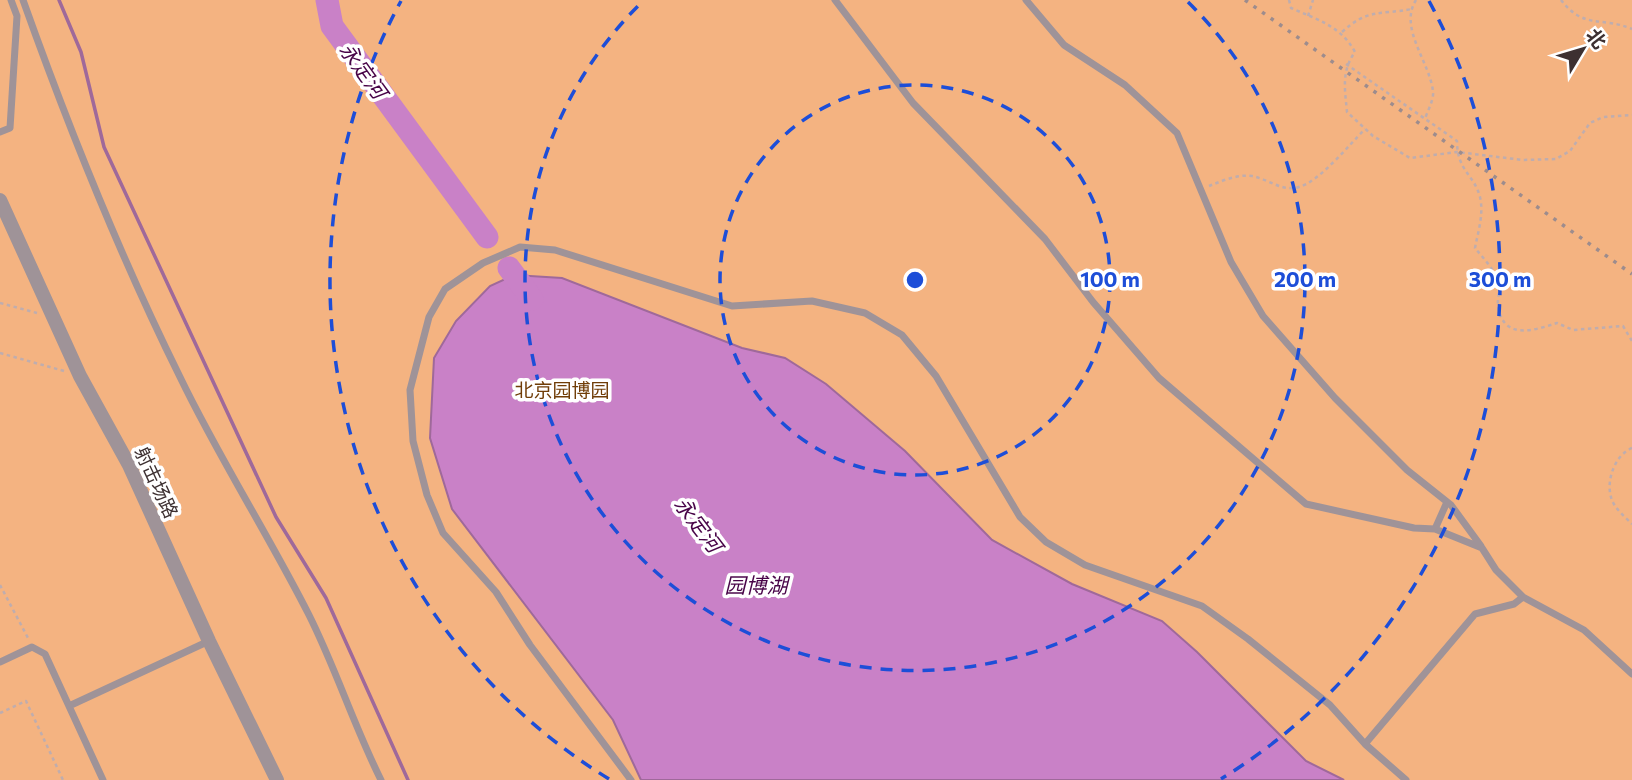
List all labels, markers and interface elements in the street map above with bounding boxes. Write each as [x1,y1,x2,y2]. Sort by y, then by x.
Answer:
north arrow [1548,14,1618,84]
text: 北 [1582,24,1612,53]
water label: 永定河 [335,37,395,106]
text: 100 m [1080,266,1140,291]
text: 200 m [1274,266,1336,291]
text: 300 m [1469,266,1531,291]
centre of rings [903,268,927,292]
park label: 北京园博园 [514,378,610,401]
street label: 射击场路 [131,443,183,521]
water label: 永定河 [670,491,730,560]
water label: 园博湖 [725,572,790,597]

